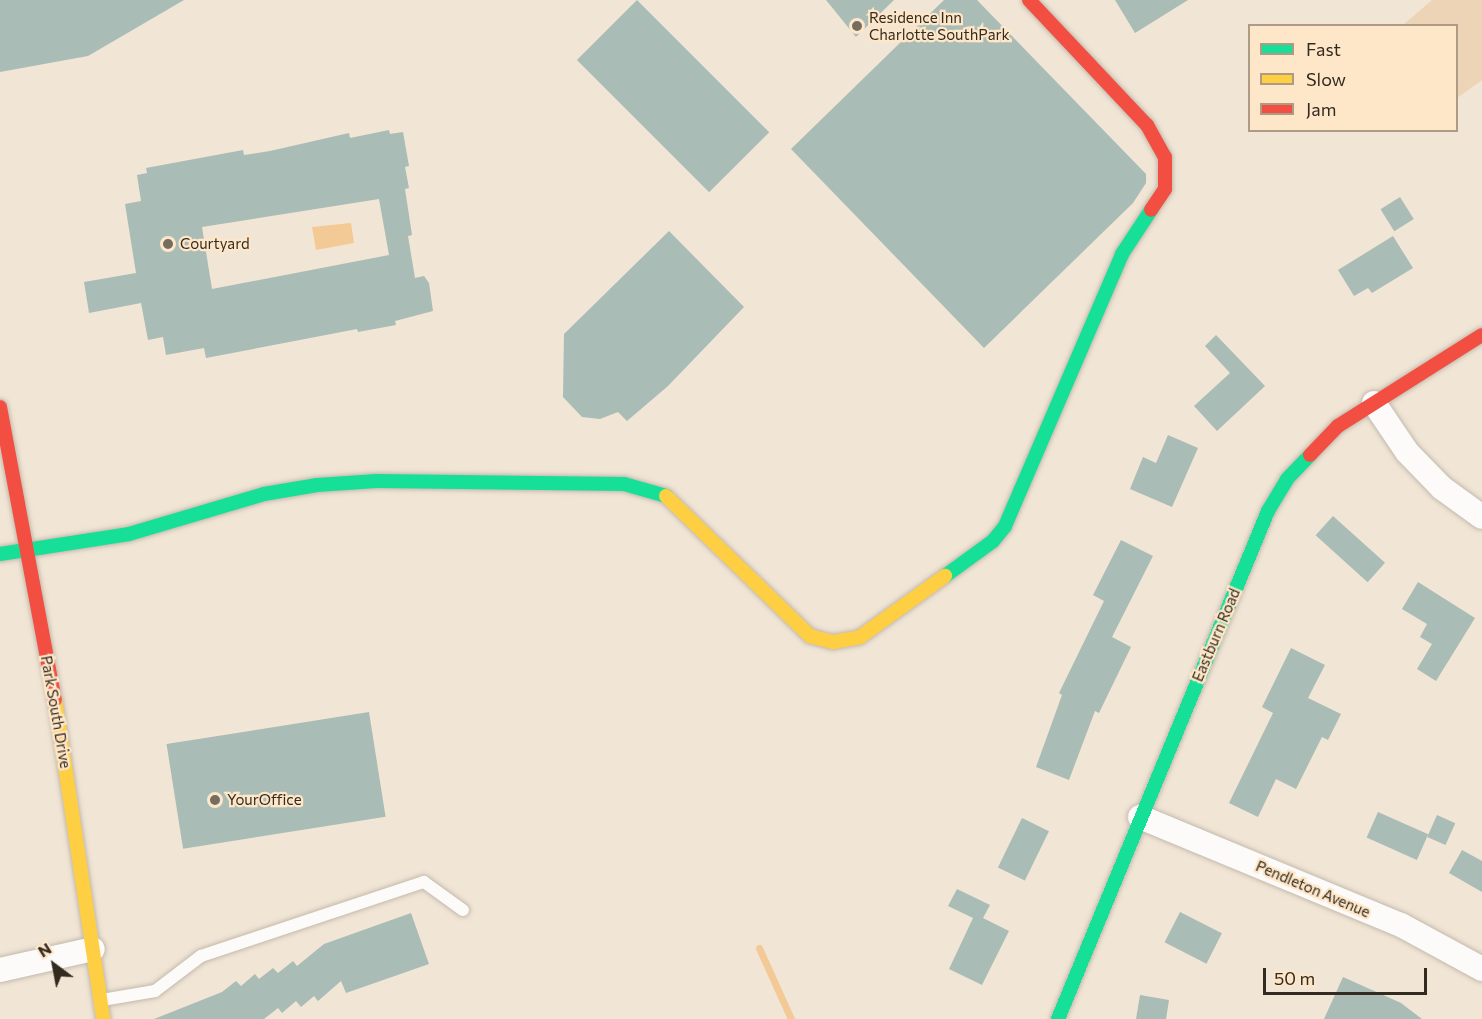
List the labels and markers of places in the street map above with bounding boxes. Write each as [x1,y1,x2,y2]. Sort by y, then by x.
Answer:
place label: Residence Inn Charlotte SouthPark [869,8,1010,43]
marker: Residence Inn Charlotte SouthPark [850,19,864,33]
place label: Courtyard [180,235,250,253]
marker: Courtyard [161,237,175,251]
place label: YourOffice [227,791,302,809]
marker: YourOffice [208,793,222,807]

